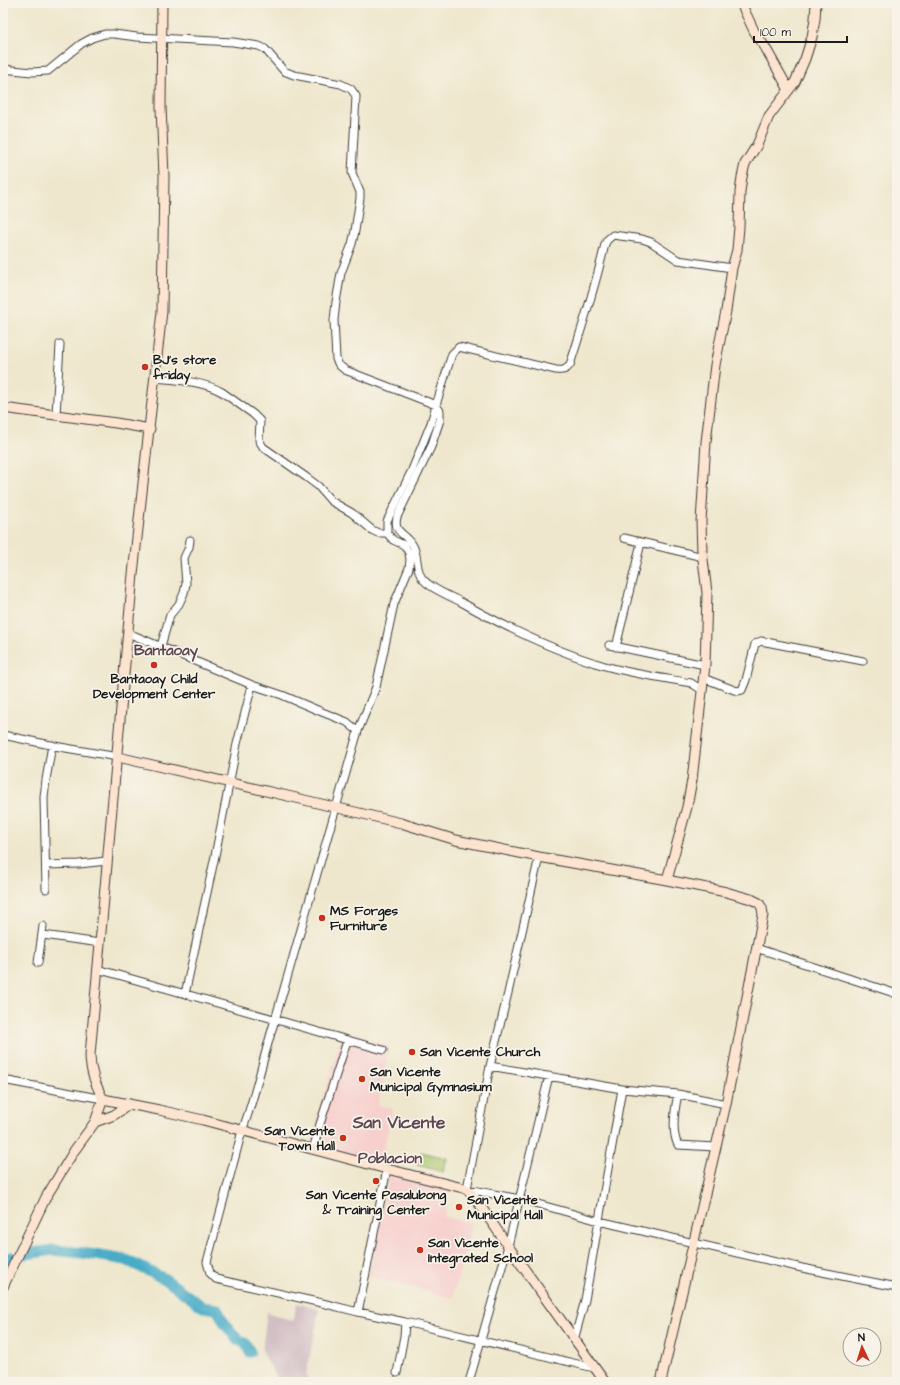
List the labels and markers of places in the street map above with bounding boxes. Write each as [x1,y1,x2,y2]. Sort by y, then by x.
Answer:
place label: BJ's store friday [152,351,216,385]
marker: BJ's store friday [140,362,150,372]
marker: Bantaoay Child Development Center [149,660,159,670]
place label: Bantaoay Child Development Center [93,670,216,704]
place label: MS Forges Furniture [330,902,399,935]
marker: MS Forges Furniture [317,913,327,923]
place label: San Vicente Church [419,1043,541,1061]
marker: San Vicente Church [407,1047,417,1057]
place label: San Vicente Municipal Gymnasium [369,1063,493,1097]
marker: San Vicente Municipal Gymnasium [357,1074,367,1084]
place label: San Vicente Town Hall [263,1122,335,1155]
marker: San Vicente Town Hall [338,1133,348,1143]
marker: San Vicente Pasalubong & Training Center [371,1176,381,1186]
place label: San Vicente Pasalubong & Training Center [305,1186,447,1221]
place label: San Vicente Municipal Hall [466,1191,543,1225]
marker: San Vicente Municipal Hall [454,1202,464,1212]
place label: San Vicente Integrated School [427,1234,533,1269]
marker: San Vicente Integrated School [415,1245,425,1255]

